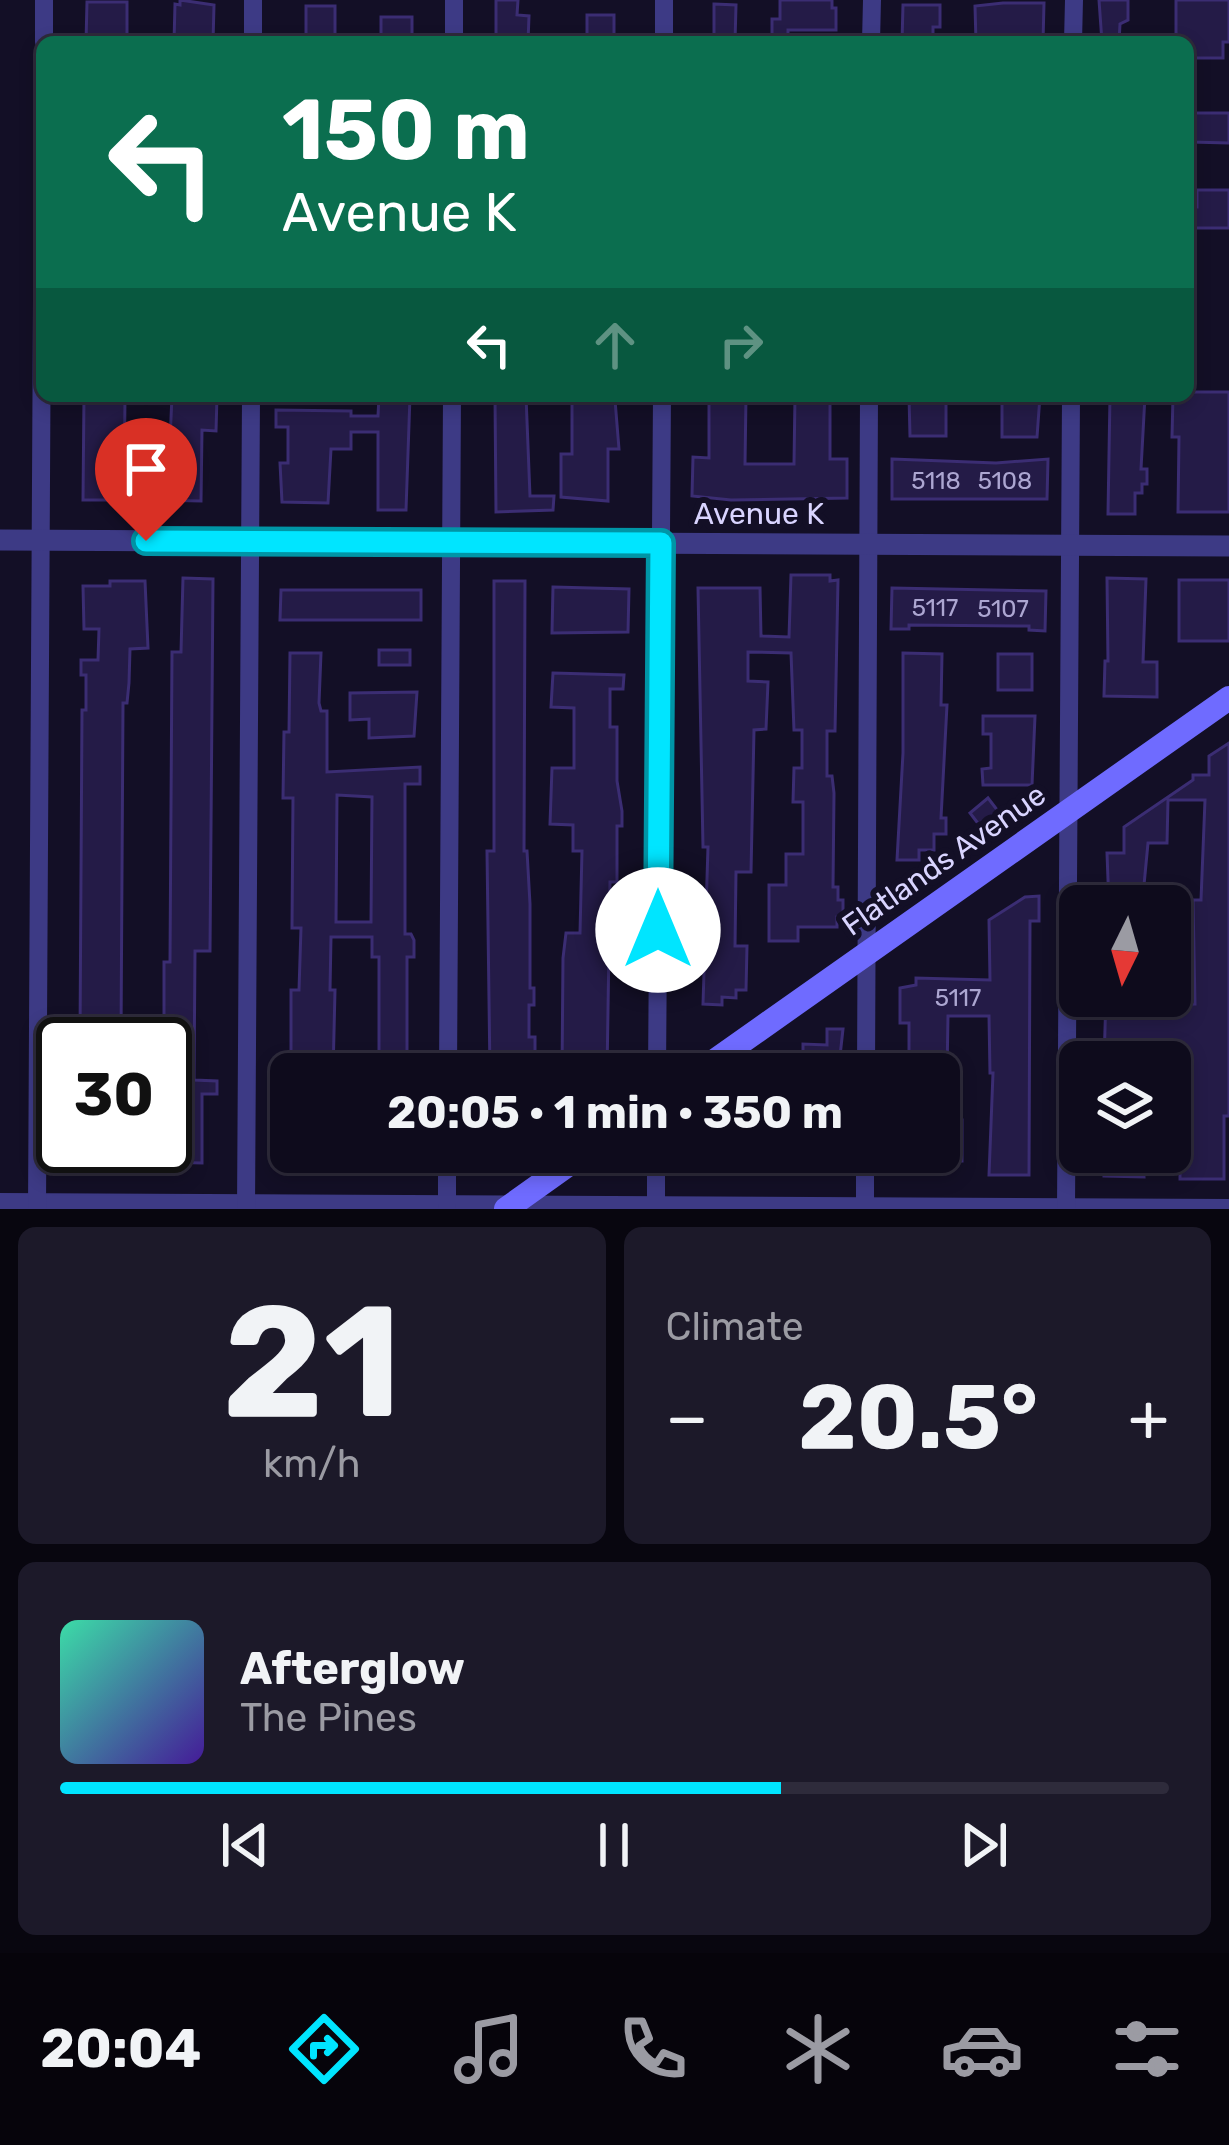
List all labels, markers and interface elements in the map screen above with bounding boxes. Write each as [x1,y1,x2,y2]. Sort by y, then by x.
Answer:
text: 150 m [282,80,530,180]
icon: left [84,84,240,240]
text: Avenue K [282,181,517,245]
icon: left [456,312,522,378]
icon: ahead [582,312,648,378]
icon: right [708,312,774,378]
pin [95,418,197,541]
icon: arrive [113,436,179,502]
house number: 5118 [911,467,961,495]
house number: 5108 [978,467,1032,495]
street label: Avenue K [694,496,824,532]
house number: 5117 [912,594,958,622]
house number: 5107 [977,595,1029,623]
street label: Flatlands Avenue [835,776,1053,944]
position arrow [595,867,721,993]
north arrow [1059,885,1191,1017]
map controls [1059,885,1191,1173]
house number: 5117 [935,984,981,1012]
speed limit sign: 30 [36,1017,192,1173]
button: layers [1059,1041,1191,1173]
text: 20:05 · 1 min · 350 m [387,1086,843,1139]
text: 21 [222,1270,401,1455]
text: Climate [666,1304,804,1350]
text: 20.5° [798,1364,1038,1471]
text: − [666,1378,708,1457]
text: + [1128,1378,1169,1457]
text: km/h [263,1441,360,1487]
text: Afterglow [240,1642,465,1695]
text: The Pines [240,1695,417,1741]
icon: previous [212,1812,278,1878]
icon: pause [581,1812,647,1878]
icon: next [951,1812,1017,1878]
icon: directions [282,2007,366,2091]
icon: music [447,2007,531,2091]
icon: phone [611,2007,695,2091]
icon: climate [776,2007,860,2091]
icon: car [940,2007,1024,2091]
icon: filters [1105,2007,1189,2091]
text: 20:04 [40,2017,201,2081]

